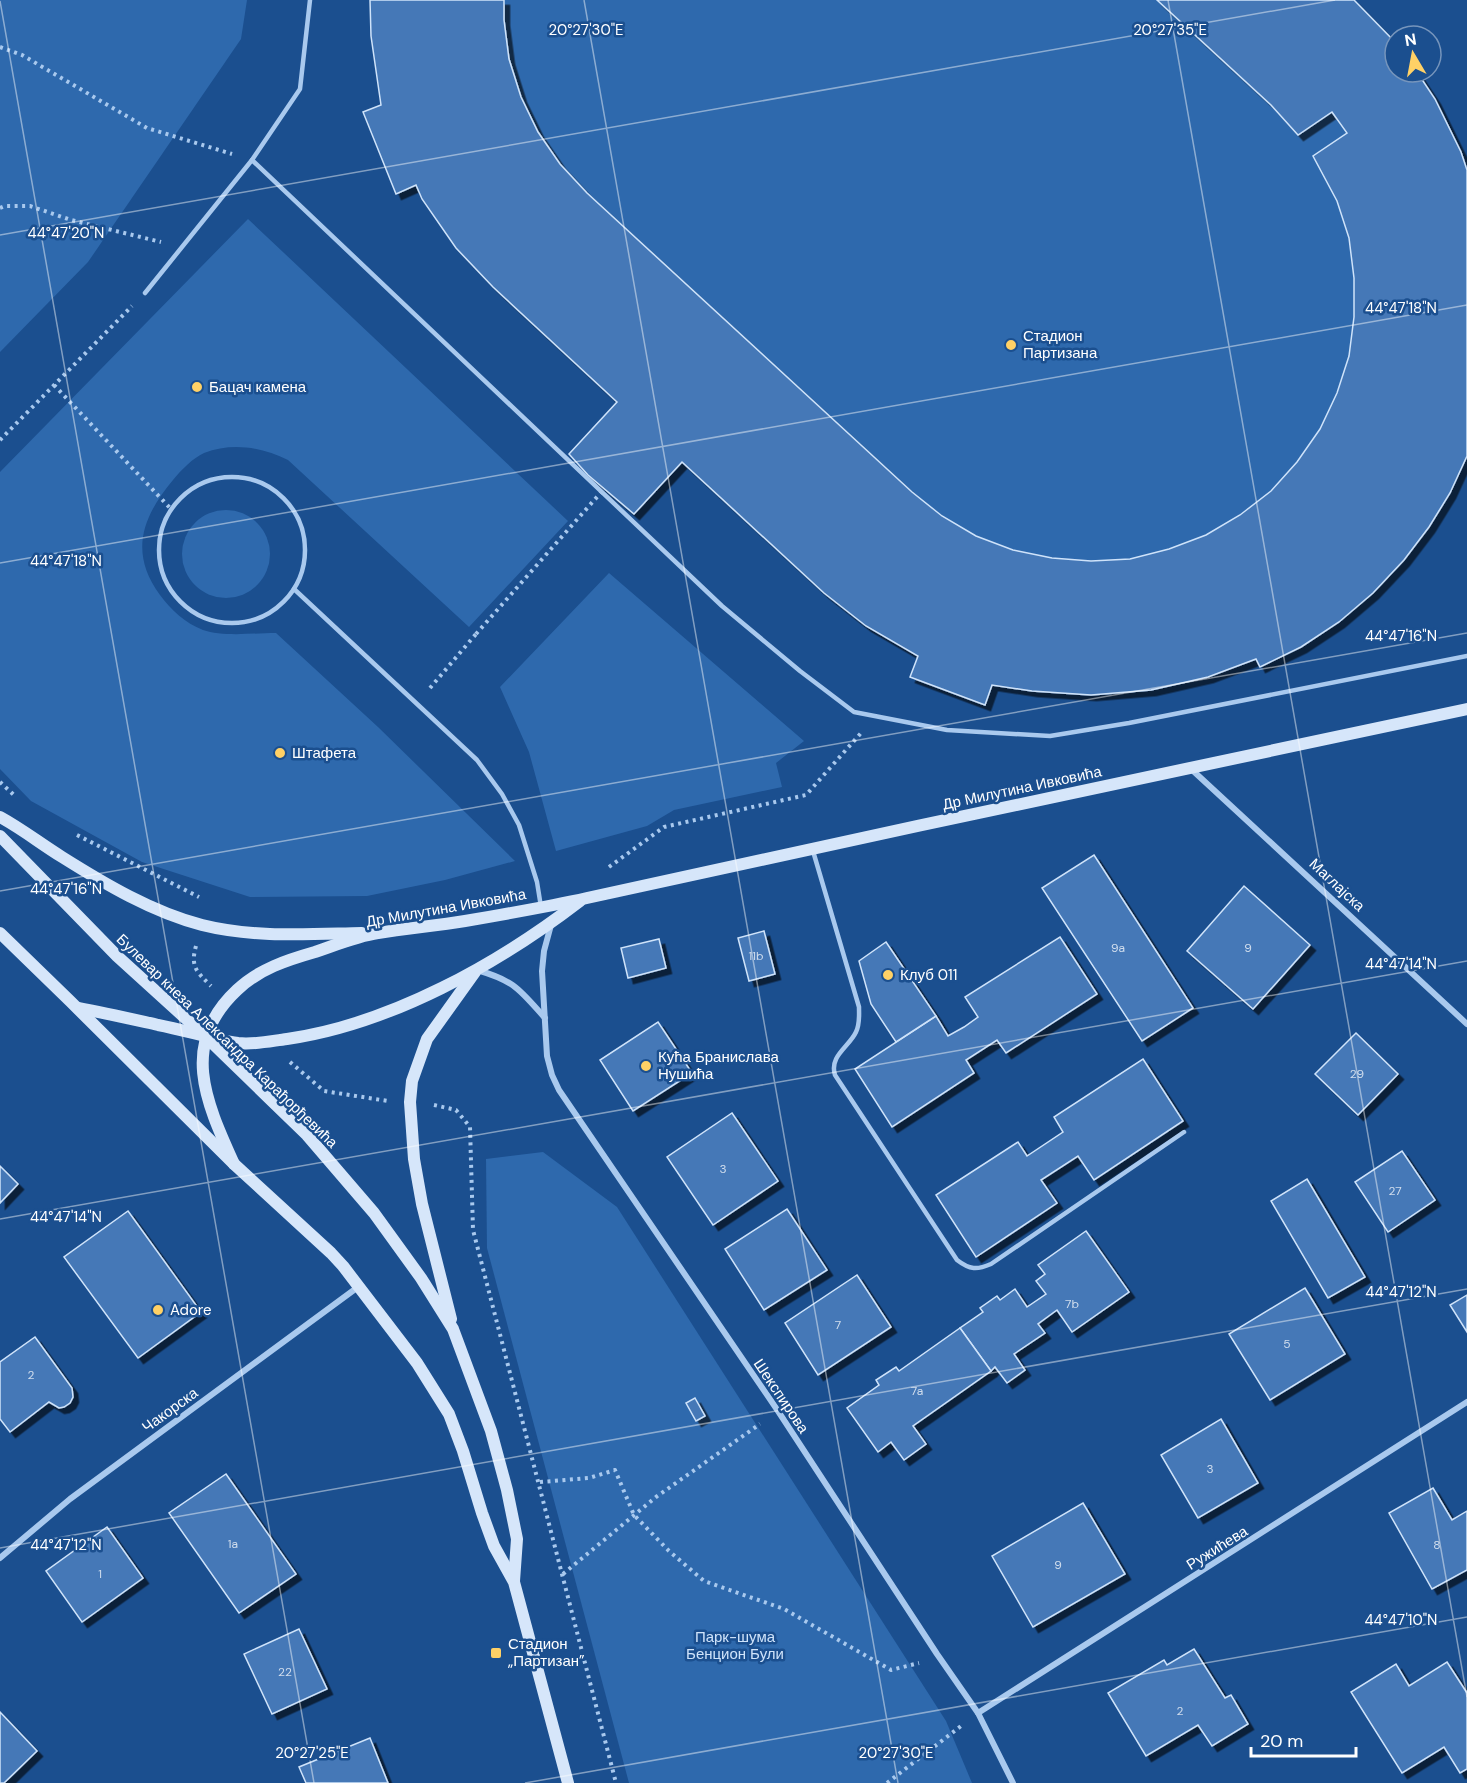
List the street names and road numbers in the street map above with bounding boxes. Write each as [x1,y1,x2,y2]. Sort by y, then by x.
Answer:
street label: Др Милутина Ивковића [941,761,1104,815]
street label: Маглајска [1305,854,1370,916]
street label: Др Милутина Ивковића [364,884,528,932]
street label: Булевар кнеза Александра Карађорђевића [112,930,342,1153]
street label: Шекспирова [749,1355,814,1438]
street label: Чакорска [138,1383,202,1437]
street label: Ружићева [1182,1521,1252,1575]

